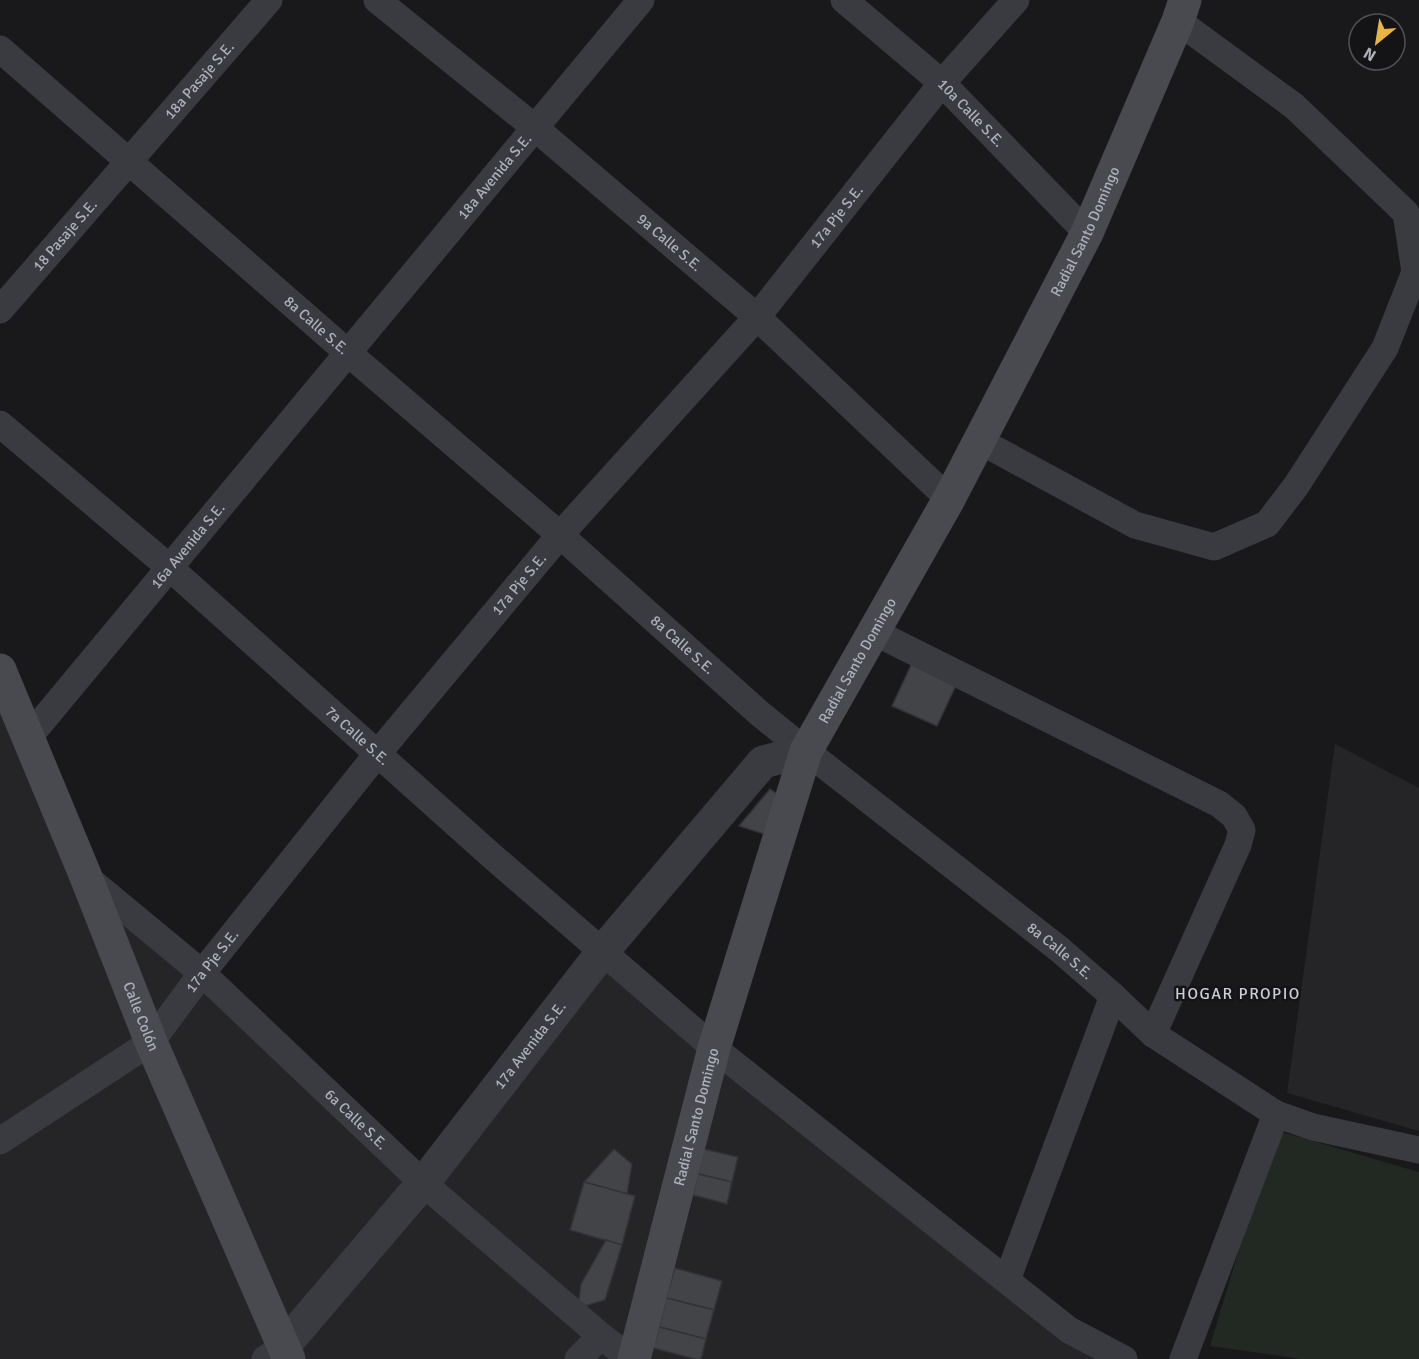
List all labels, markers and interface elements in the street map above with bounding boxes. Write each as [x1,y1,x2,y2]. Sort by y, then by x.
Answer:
north arrow [1347,12,1407,72]
street label: 18a Pasaje S.E. [161,38,238,123]
text: N [1360,43,1380,66]
street label: 10a Calle S.E. [934,75,1008,151]
street label: 18a Avenida S.E. [454,130,535,223]
street label: Radial Santo Domingo [1047,164,1123,300]
street label: 17a Pje S.E. [806,181,867,252]
street label: 18 Pasaje S.E. [29,196,101,275]
street label: 9a Calle S.E. [633,210,706,275]
street label: 8a Calle S.E. [280,292,352,358]
street label: 16a Avenida S.E. [147,499,229,592]
street label: 17a Pje S.E. [488,549,550,619]
street label: Radial Santo Domingo [815,594,900,727]
street label: 8a Calle S.E. [647,611,718,678]
street label: 7a Calle S.E. [322,702,393,769]
street label: 8a Calle S.E. [1023,918,1096,983]
street label: 17a Pje S.E. [182,926,242,996]
street label: Calle Colón [119,979,163,1054]
district label: HOGAR PROPIO [1175,984,1301,1004]
street label: 17a Avenida S.E. [490,998,570,1093]
street label: Radial Santo Domingo [670,1046,723,1188]
street label: 6a Calle S.E. [321,1085,391,1153]

